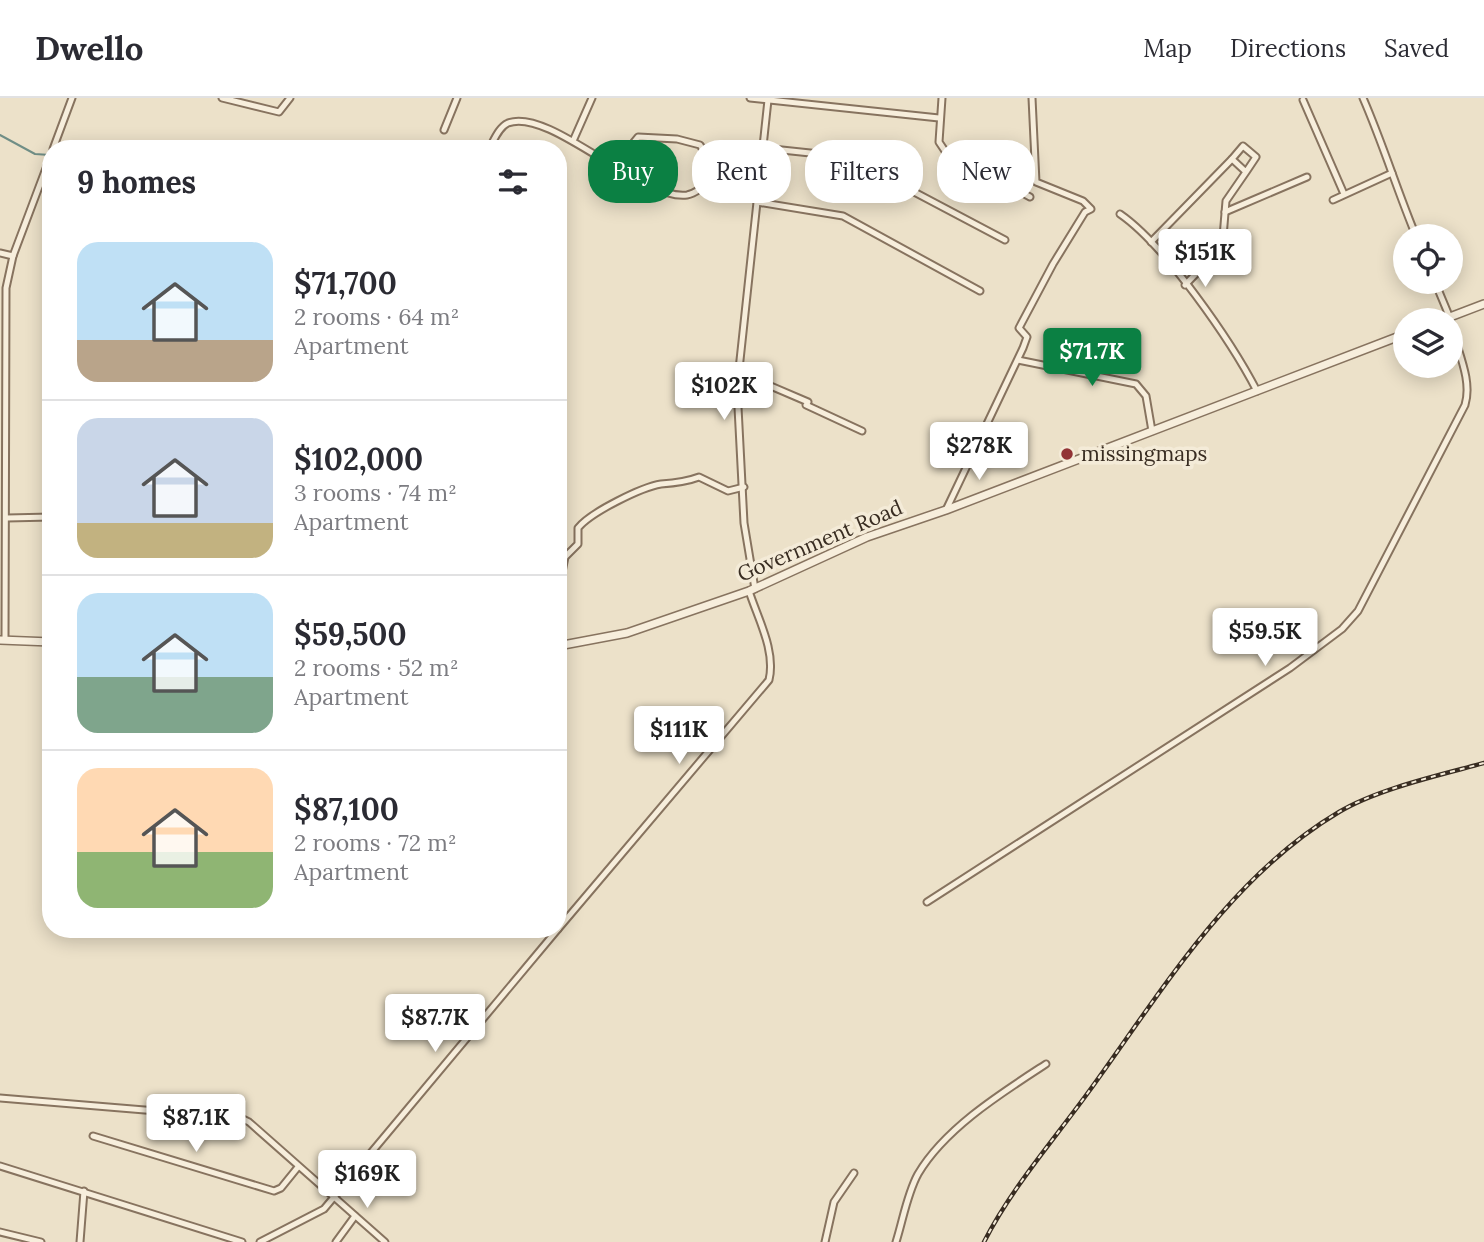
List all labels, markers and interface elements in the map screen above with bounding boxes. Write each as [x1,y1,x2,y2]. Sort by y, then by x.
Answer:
text: Dwello [35,27,144,69]
text: Map [1143,33,1192,64]
text: Directions [1230,33,1346,64]
text: Saved [1384,33,1449,64]
chip: Buy [588,140,678,203]
chip: Rent [692,140,791,203]
chip: Filters [805,140,923,203]
chip: New [937,140,1035,203]
text: 9 homes [77,163,196,201]
icon: filters [494,163,532,201]
map controls [1393,224,1463,378]
button: locate [1393,224,1463,294]
pin: $151K [1156,230,1254,289]
text: $151K [1175,237,1236,266]
text: $71,700 [294,264,397,302]
icon: home [133,270,217,354]
text: 2 rooms · 64 m² [294,302,459,331]
button: layers [1393,308,1463,378]
pin: $71.7K [1035,328,1149,388]
text: Apartment [294,331,409,360]
text: $71.7K [1059,336,1125,365]
pin: $102K [675,362,773,422]
text: $102K [691,370,757,399]
pin: $278K [930,422,1028,482]
text: $278K [946,430,1012,459]
text: $102,000 [294,440,423,478]
place label: missingmaps [1081,440,1207,467]
icon: home [133,446,217,530]
marker: missingmaps [1059,446,1075,462]
text: 3 rooms · 74 m² [294,478,457,507]
street label: Government Road [733,494,907,588]
text: Apartment [294,507,409,536]
pin: $59.5K [1208,608,1322,668]
text: $59,500 [294,615,407,653]
text: $59.5K [1229,616,1301,645]
icon: home [133,621,217,705]
text: 2 rooms · 52 m² [294,653,459,682]
text: Apartment [294,682,409,711]
pin: $111K [630,706,728,766]
text: $111K [650,714,708,743]
text: $87,100 [294,790,399,828]
icon: home [133,796,217,880]
text: 2 rooms · 72 m² [294,828,457,857]
text: Apartment [294,857,409,886]
pin: $87.7K [378,995,492,1054]
text: $87.7K [401,1002,469,1031]
pin: $87.1K [139,1094,253,1154]
text: $87.1K [162,1102,230,1131]
pin: $169K [318,1150,416,1210]
text: $169K [334,1158,400,1187]

